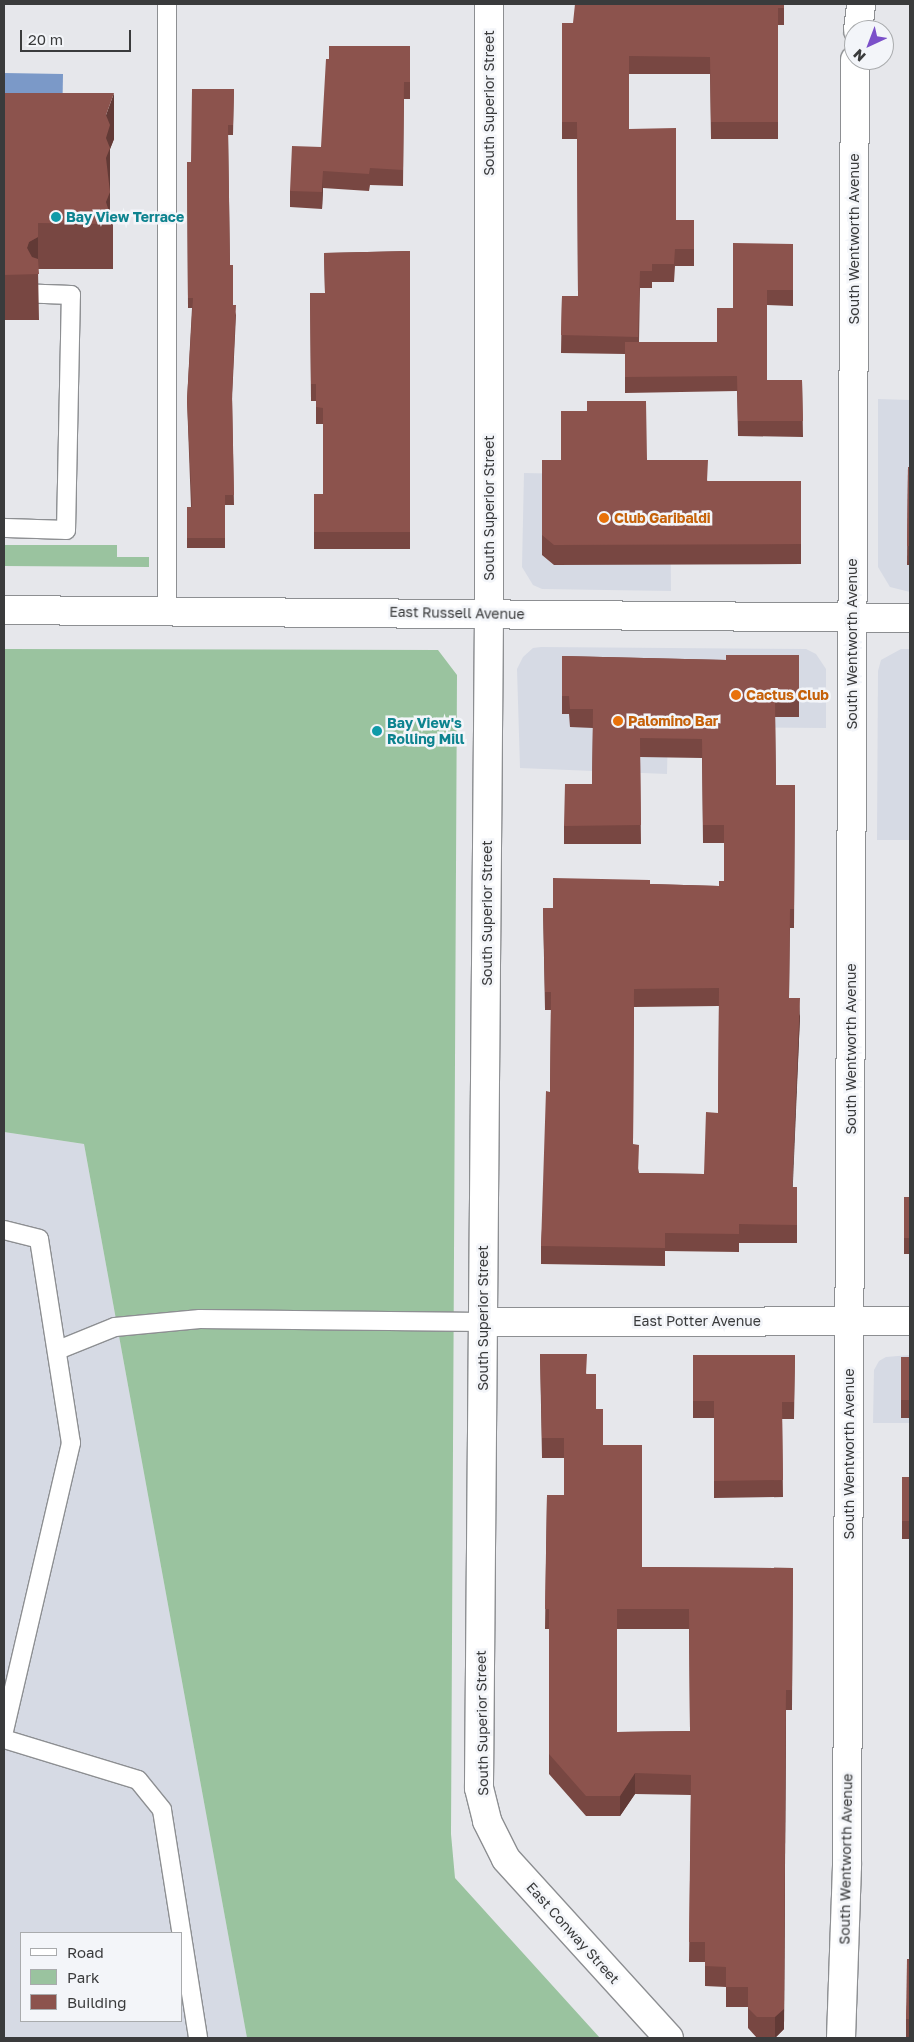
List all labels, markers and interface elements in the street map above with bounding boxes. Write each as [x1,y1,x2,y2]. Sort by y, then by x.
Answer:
scale bar [22,20,134,52]
north arrow [844,20,894,70]
text: 20 m [28,30,63,48]
street label: South Superior Street [481,30,497,176]
text: N [849,46,869,65]
street label: South Wentworth Avenue [846,153,862,325]
place label: Bay View Terrace [66,209,184,225]
marker: Bay View Terrace [50,211,62,223]
street label: South Superior Street [481,435,497,581]
place label: Club Garibaldi [614,510,711,526]
marker: Club Garibaldi [598,512,610,524]
street label: South Wentworth Avenue [844,558,860,730]
street label: East Russell Avenue [389,603,525,623]
place label: Cactus Club [746,687,829,703]
marker: Cactus Club [730,689,742,701]
place label: Palomino Bar [628,713,718,729]
place label: Bay View's Rolling Mill [387,715,464,748]
marker: Palomino Bar [612,715,624,727]
marker: Bay View's Rolling Mill [371,725,383,737]
street label: South Superior Street [479,840,495,986]
street label: South Wentworth Avenue [843,963,859,1135]
street label: South Superior Street [475,1245,491,1391]
street label: East Potter Avenue [633,1313,761,1329]
street label: South Wentworth Avenue [841,1368,857,1540]
street label: South Superior Street [472,1650,492,1796]
street label: South Wentworth Avenue [836,1773,856,1945]
street label: East Conway Street [523,1879,623,1987]
legend [20,1932,182,2022]
text: Road [67,1943,104,1961]
text: Park [67,1968,99,1986]
text: Building [67,1993,127,2011]

